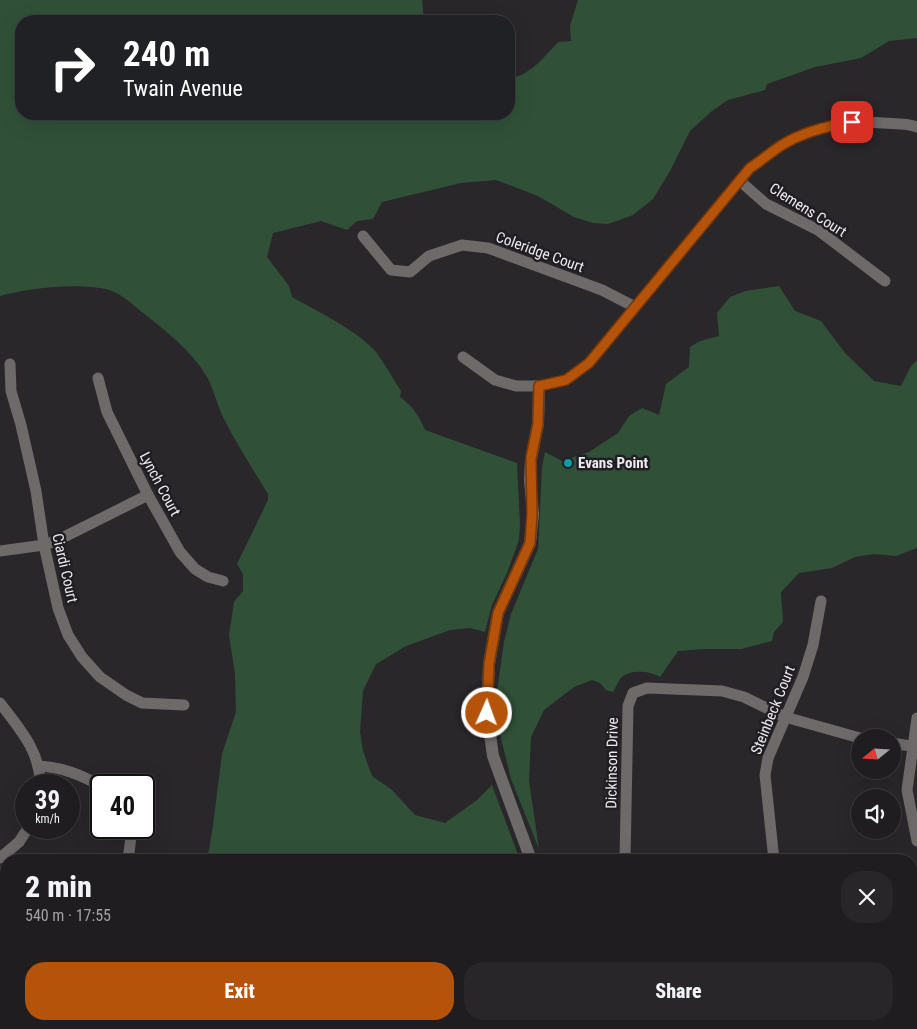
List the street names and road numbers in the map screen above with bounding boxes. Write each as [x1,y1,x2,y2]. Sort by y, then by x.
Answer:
street label: Clemens Court [766,179,850,241]
street label: Coleridge Court [493,228,587,276]
street label: Lynch Court [136,449,184,519]
street label: Ciardi Court [48,532,82,604]
street label: Steinbeck Court [747,663,799,757]
street label: Dickinson Drive [602,717,622,809]

